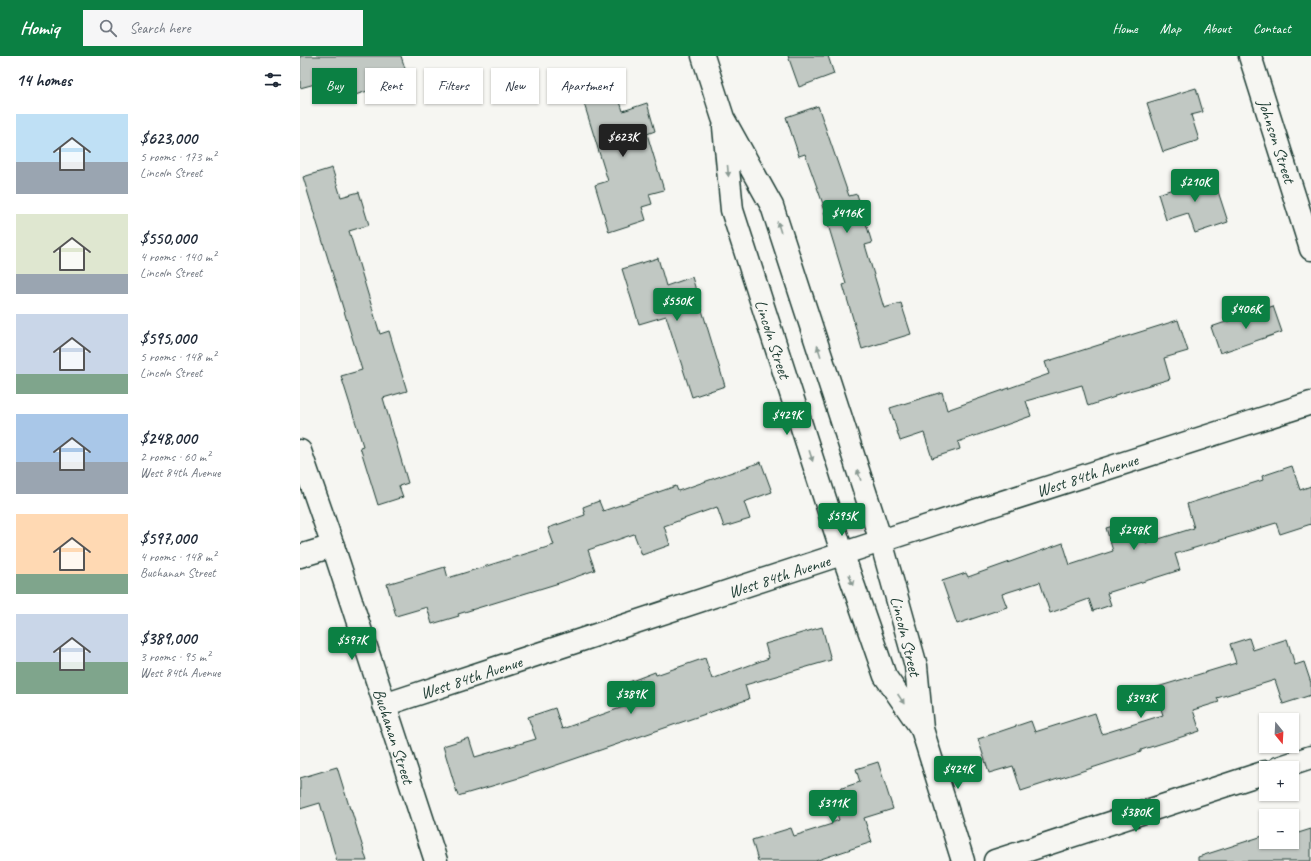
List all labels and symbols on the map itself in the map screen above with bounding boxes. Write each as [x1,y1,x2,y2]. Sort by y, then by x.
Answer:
street label: Johnson Street [1253,96,1301,188]
pin: $623K [595,124,651,158]
one-way arrow [725,165,731,177]
pin: $210K [1167,169,1223,203]
pin: $416K [819,200,875,234]
one-way arrow [776,221,782,233]
pin: $550K [649,288,705,322]
pin: $406K [1218,296,1274,330]
street label: Lincoln Street [750,297,796,383]
one-way arrow [816,345,822,357]
pin: $429K [759,402,815,436]
street label: West 84th Avenue [1034,449,1142,502]
one-way arrow [808,450,814,462]
one-way arrow [856,468,862,480]
pin: $595K [814,503,870,537]
pin: $248K [1106,517,1162,551]
street label: West 84th Avenue [726,550,834,603]
one-way arrow [849,574,855,586]
street label: Lincoln Street [885,594,926,681]
pin: $597K [324,627,380,661]
street label: West 84th Avenue [418,651,526,704]
pin: $389K [603,681,659,715]
pin: $343K [1113,685,1169,719]
street label: Buchanan Street [368,686,420,789]
one-way arrow [897,694,905,704]
north arrow [1259,713,1299,753]
pin: $424K [930,756,986,790]
pin: $311K [805,790,861,824]
pin: $380K [1108,799,1164,833]

